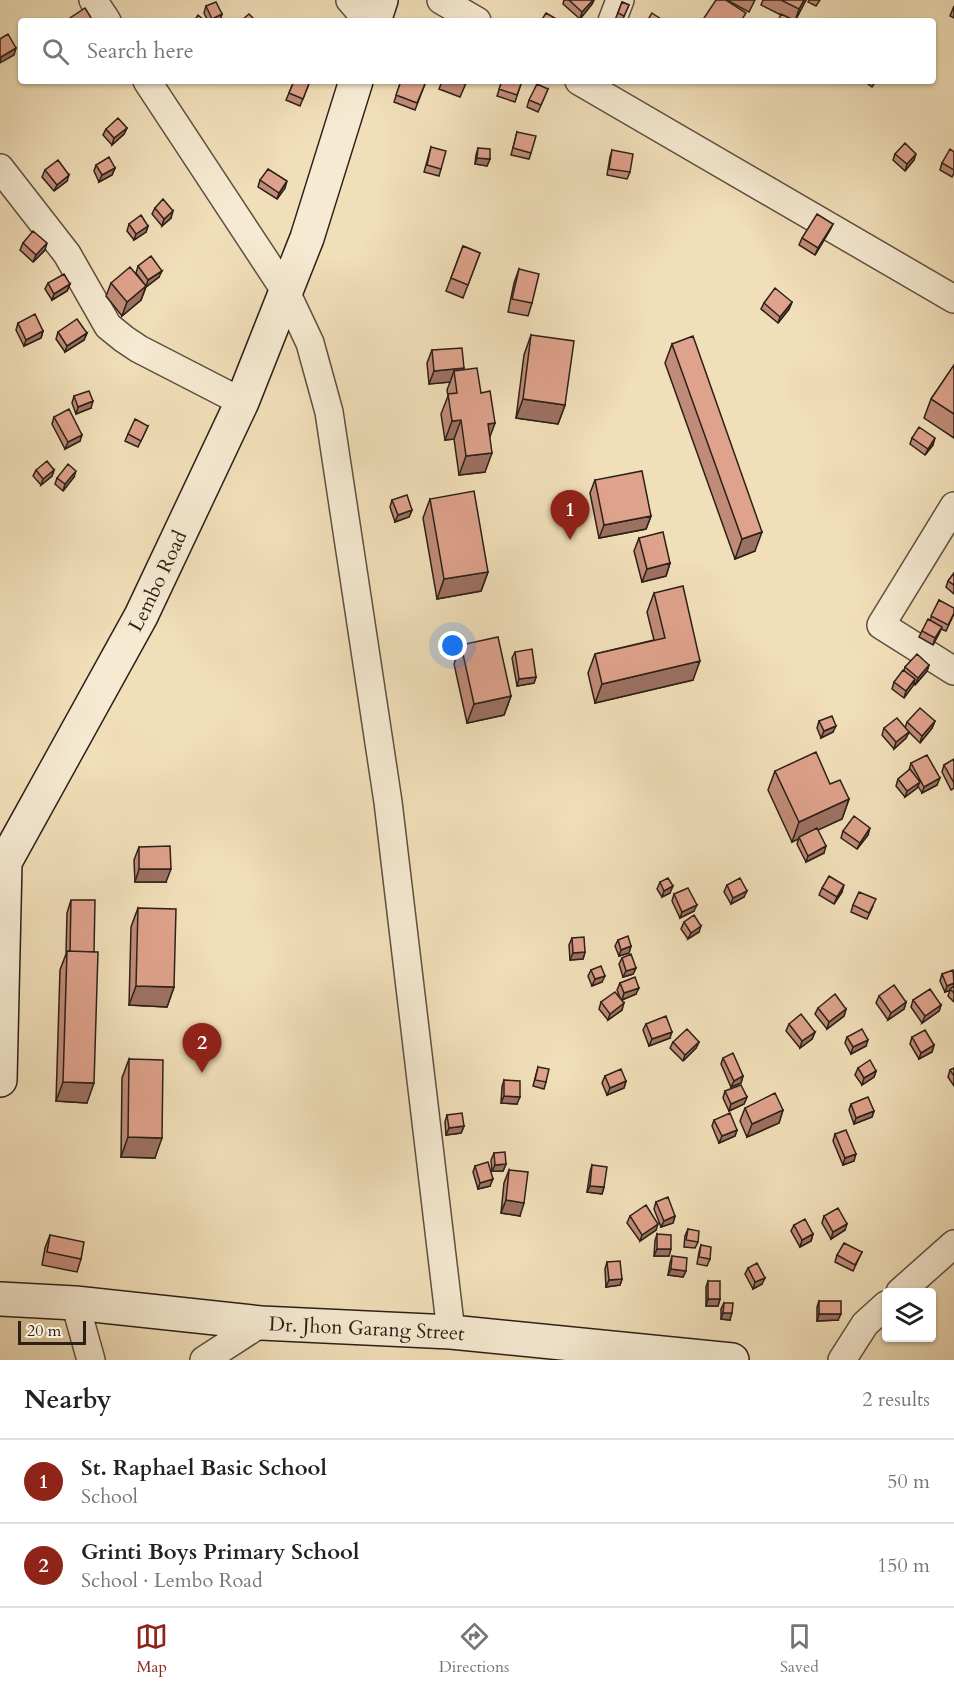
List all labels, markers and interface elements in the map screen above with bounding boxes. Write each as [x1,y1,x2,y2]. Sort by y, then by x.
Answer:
search box [18,18,936,84]
icon: search [39,35,72,68]
text: Search here [87,36,194,66]
pin: 1 [550,490,590,540]
street label: Lembo Road [122,525,193,636]
your location [438,631,467,660]
pin: 2 [182,1024,222,1073]
map controls [882,1288,936,1342]
button: layers [882,1288,936,1342]
street label: Dr. Jhon Garang Street [268,1310,467,1347]
scale bar [18,1318,86,1346]
text: 20 m [27,1320,61,1342]
text: Nearby [24,1382,112,1417]
text: 2 results [862,1386,930,1413]
text: St. Raphael Basic School [81,1453,327,1483]
text: 1 [38,1468,49,1495]
text: 50 m [887,1468,930,1495]
text: School [81,1483,138,1510]
text: Grinti Boys Primary School [81,1537,359,1567]
text: 2 [38,1552,49,1579]
text: 150 m [877,1552,930,1579]
text: School · Lembo Road [81,1567,263,1594]
tab: Map [135,1620,168,1678]
tab: Directions [439,1620,509,1678]
tab: Saved [780,1620,819,1678]

